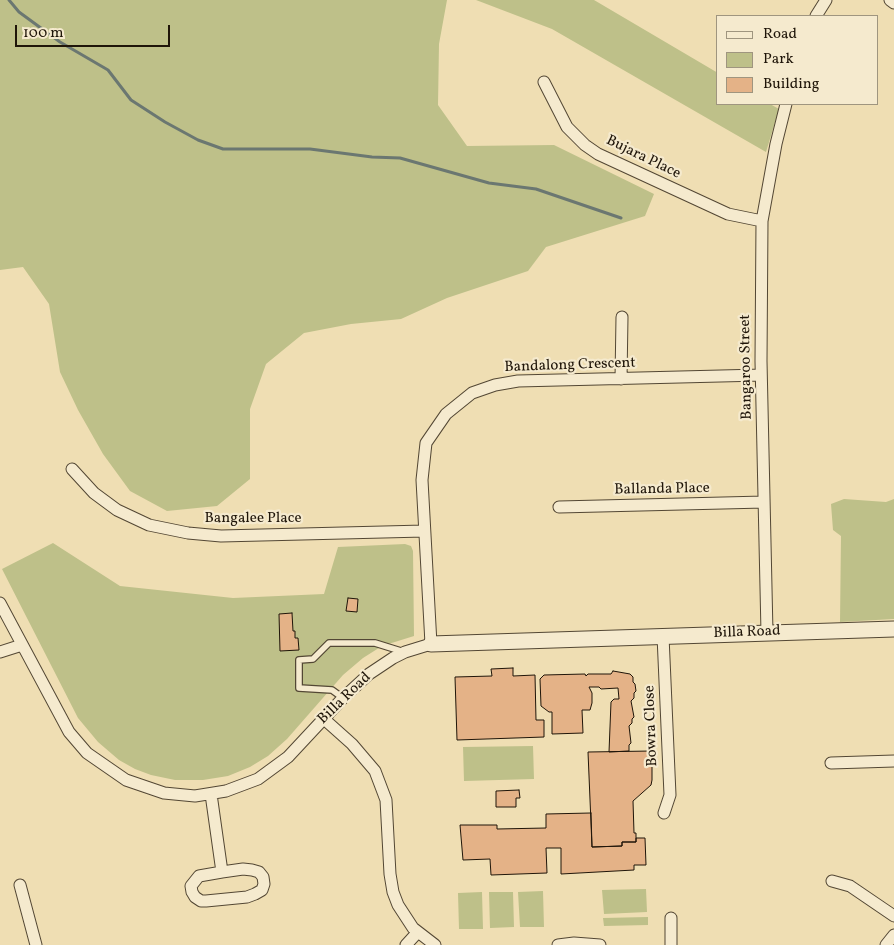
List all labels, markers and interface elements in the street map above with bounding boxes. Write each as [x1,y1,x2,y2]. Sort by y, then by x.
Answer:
scale bar [18,15,172,47]
legend [716,15,879,105]
text: 100 m [23,23,63,44]
text: Road [763,24,797,45]
text: Park [763,49,794,70]
text: Building [763,74,819,95]
street label: Bujara Place [603,132,683,184]
street label: Bangaroo Street [737,314,757,420]
street label: Bandalong Crescent [504,355,636,377]
street label: Ballanda Place [614,480,710,500]
street label: Bangalee Place [204,510,302,528]
street label: Billa Road [713,623,781,643]
street label: Billa Road [315,669,375,729]
street label: Bowra Close [642,685,662,767]

